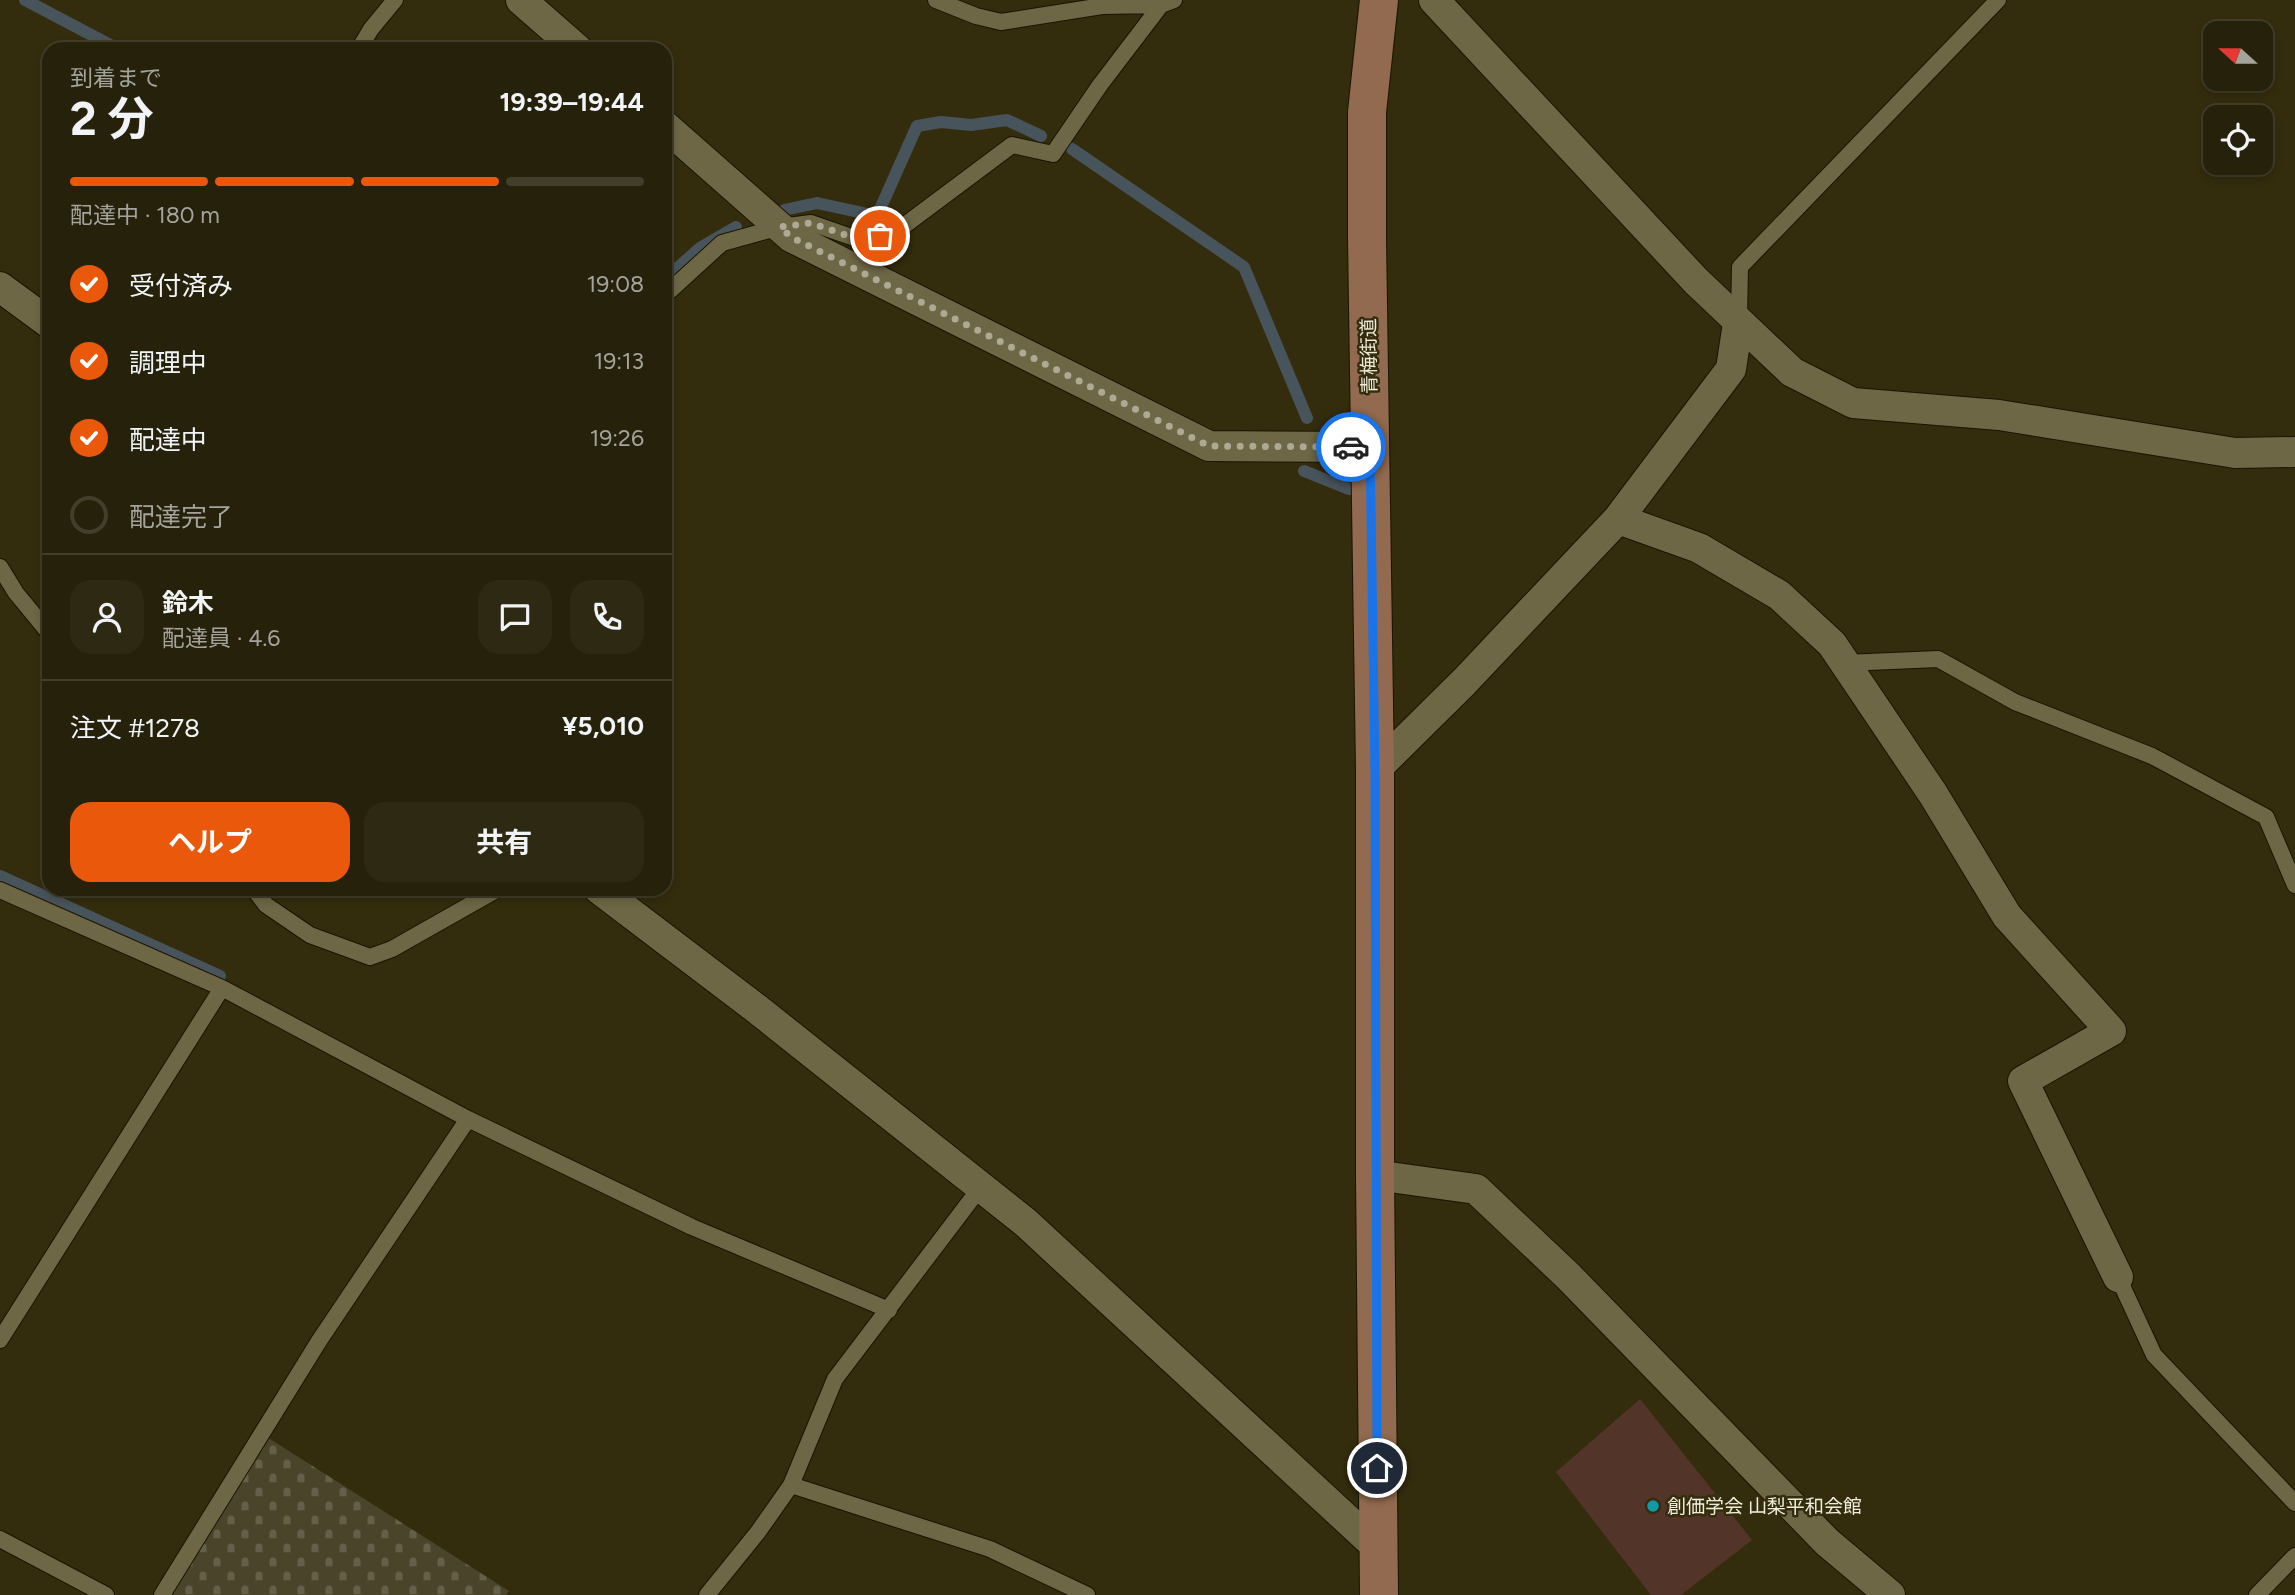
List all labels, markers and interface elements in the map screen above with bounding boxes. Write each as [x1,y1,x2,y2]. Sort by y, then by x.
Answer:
north arrow [2203,21,2273,91]
map controls [2203,21,2273,175]
text: 到着まで [70,64,162,92]
text: 19:39–19:44 [499,86,644,118]
text: 2 分 [70,91,154,147]
button: locate [2203,105,2273,175]
text: 配達中 · 180 m [70,201,220,229]
pin [850,206,910,266]
icon: bag [861,217,899,255]
icon: check [70,265,108,303]
text: 受付済み [129,270,233,302]
text: 19:08 [587,270,644,298]
street label: 青梅街道 [1357,318,1381,394]
icon: check [70,342,108,380]
text: 調理中 [129,347,207,379]
text: 19:13 [594,347,644,375]
courier [1316,412,1386,482]
icon: check [70,419,108,457]
text: 配達中 [129,424,207,456]
text: 19:26 [590,424,644,452]
icon: car [1332,428,1370,466]
text: 配達完了 [129,501,233,533]
button: person [70,580,144,654]
button: chat [478,580,552,654]
button: phone [570,580,644,654]
text: 鈴木 [162,587,214,619]
text: 配達員 · 4.6 [162,624,280,652]
text: ¥5,010 [562,710,644,742]
text: 注文 #1278 [70,712,200,744]
button: ヘルプ [70,802,350,882]
button: 共有 [364,802,644,882]
pin [1347,1438,1407,1498]
icon: home [1358,1449,1396,1487]
place label: 創価学会 山梨平和会館 [1667,1495,1862,1518]
marker: 創価学会 山梨平和会館 [1645,1498,1661,1514]

